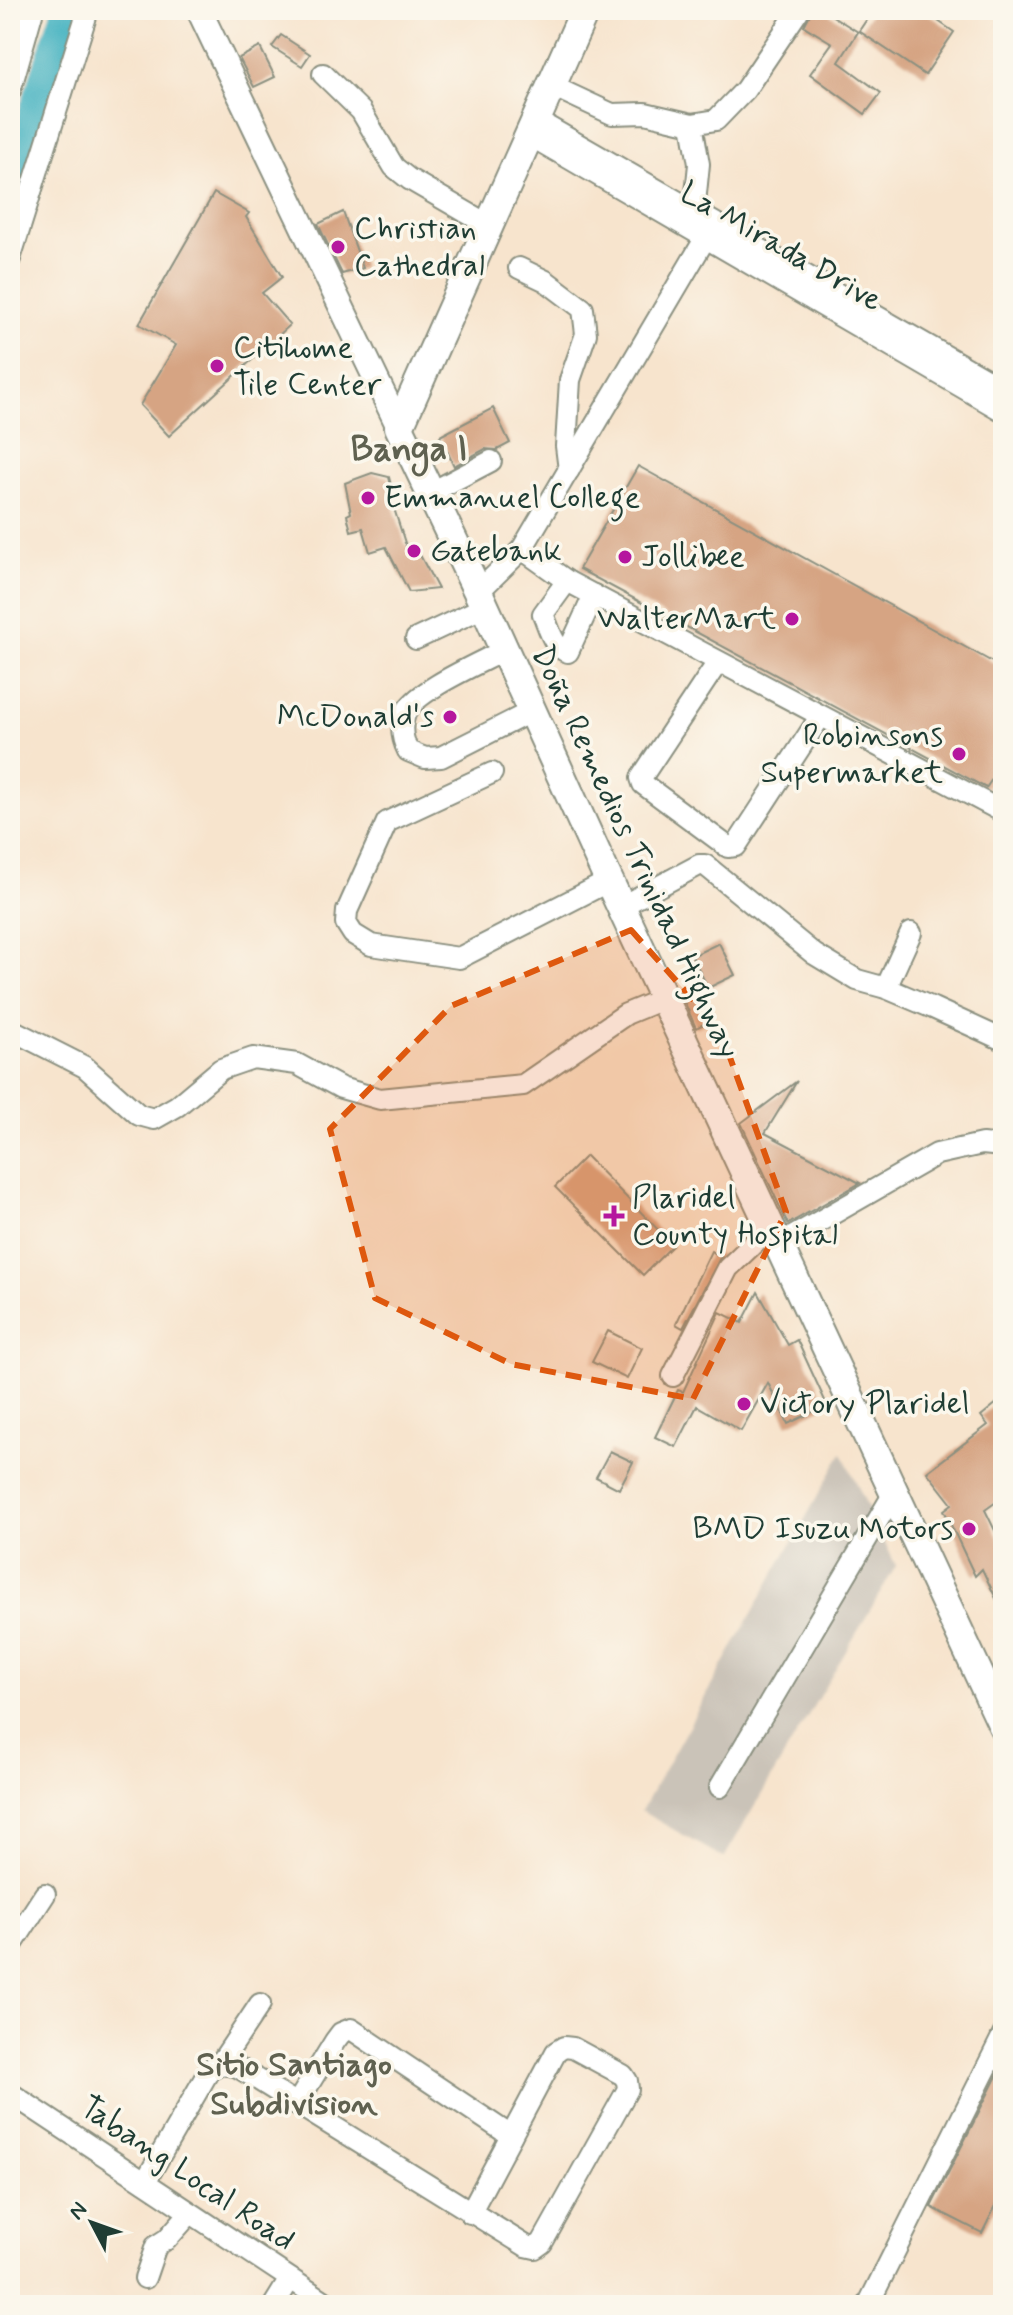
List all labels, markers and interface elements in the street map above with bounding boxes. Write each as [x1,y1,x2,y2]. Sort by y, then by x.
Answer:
street label: La Mirada Drive [672,172,890,322]
place label: Christian Cathedral [354,208,485,287]
marker: Christian Cathedral [329,238,347,256]
place label: Citihome Tile Center [233,327,381,406]
marker: Citihome Tile Center [208,357,226,375]
district label: Banga I [350,427,468,477]
place label: Emmanuel College [384,477,640,522]
marker: Emmanuel College [359,489,377,507]
place label: Gatebank [430,530,562,572]
place label: Jollibee [641,536,745,578]
marker: Gatebank [405,542,423,560]
marker: Jollibee [616,548,634,566]
place label: WalterMart [597,598,776,640]
marker: WalterMart [783,610,801,628]
street label: Doña Remedios Trinidad Highway [518,639,749,1067]
place label: McDonald's [277,696,434,738]
marker: McDonald's [441,708,459,726]
place label: Robinsons Supermarket [760,715,943,794]
marker: Robinsons Supermarket [950,745,968,763]
place label: Plaridel County Hospital [632,1177,838,1256]
marker: Plaridel County Hospital [603,1205,625,1227]
place label: Victory Plaridel [760,1383,970,1425]
marker: Victory Plaridel [735,1395,753,1413]
place label: BMD Isuzu Motors [692,1508,953,1550]
marker: BMD Isuzu Motors [960,1520,978,1538]
district label: Sitio Santiago Subdivision [196,2043,392,2127]
street label: Tabang Local Road [71,2086,303,2262]
north arrow [52,2183,132,2263]
text: N [63,2196,94,2226]

